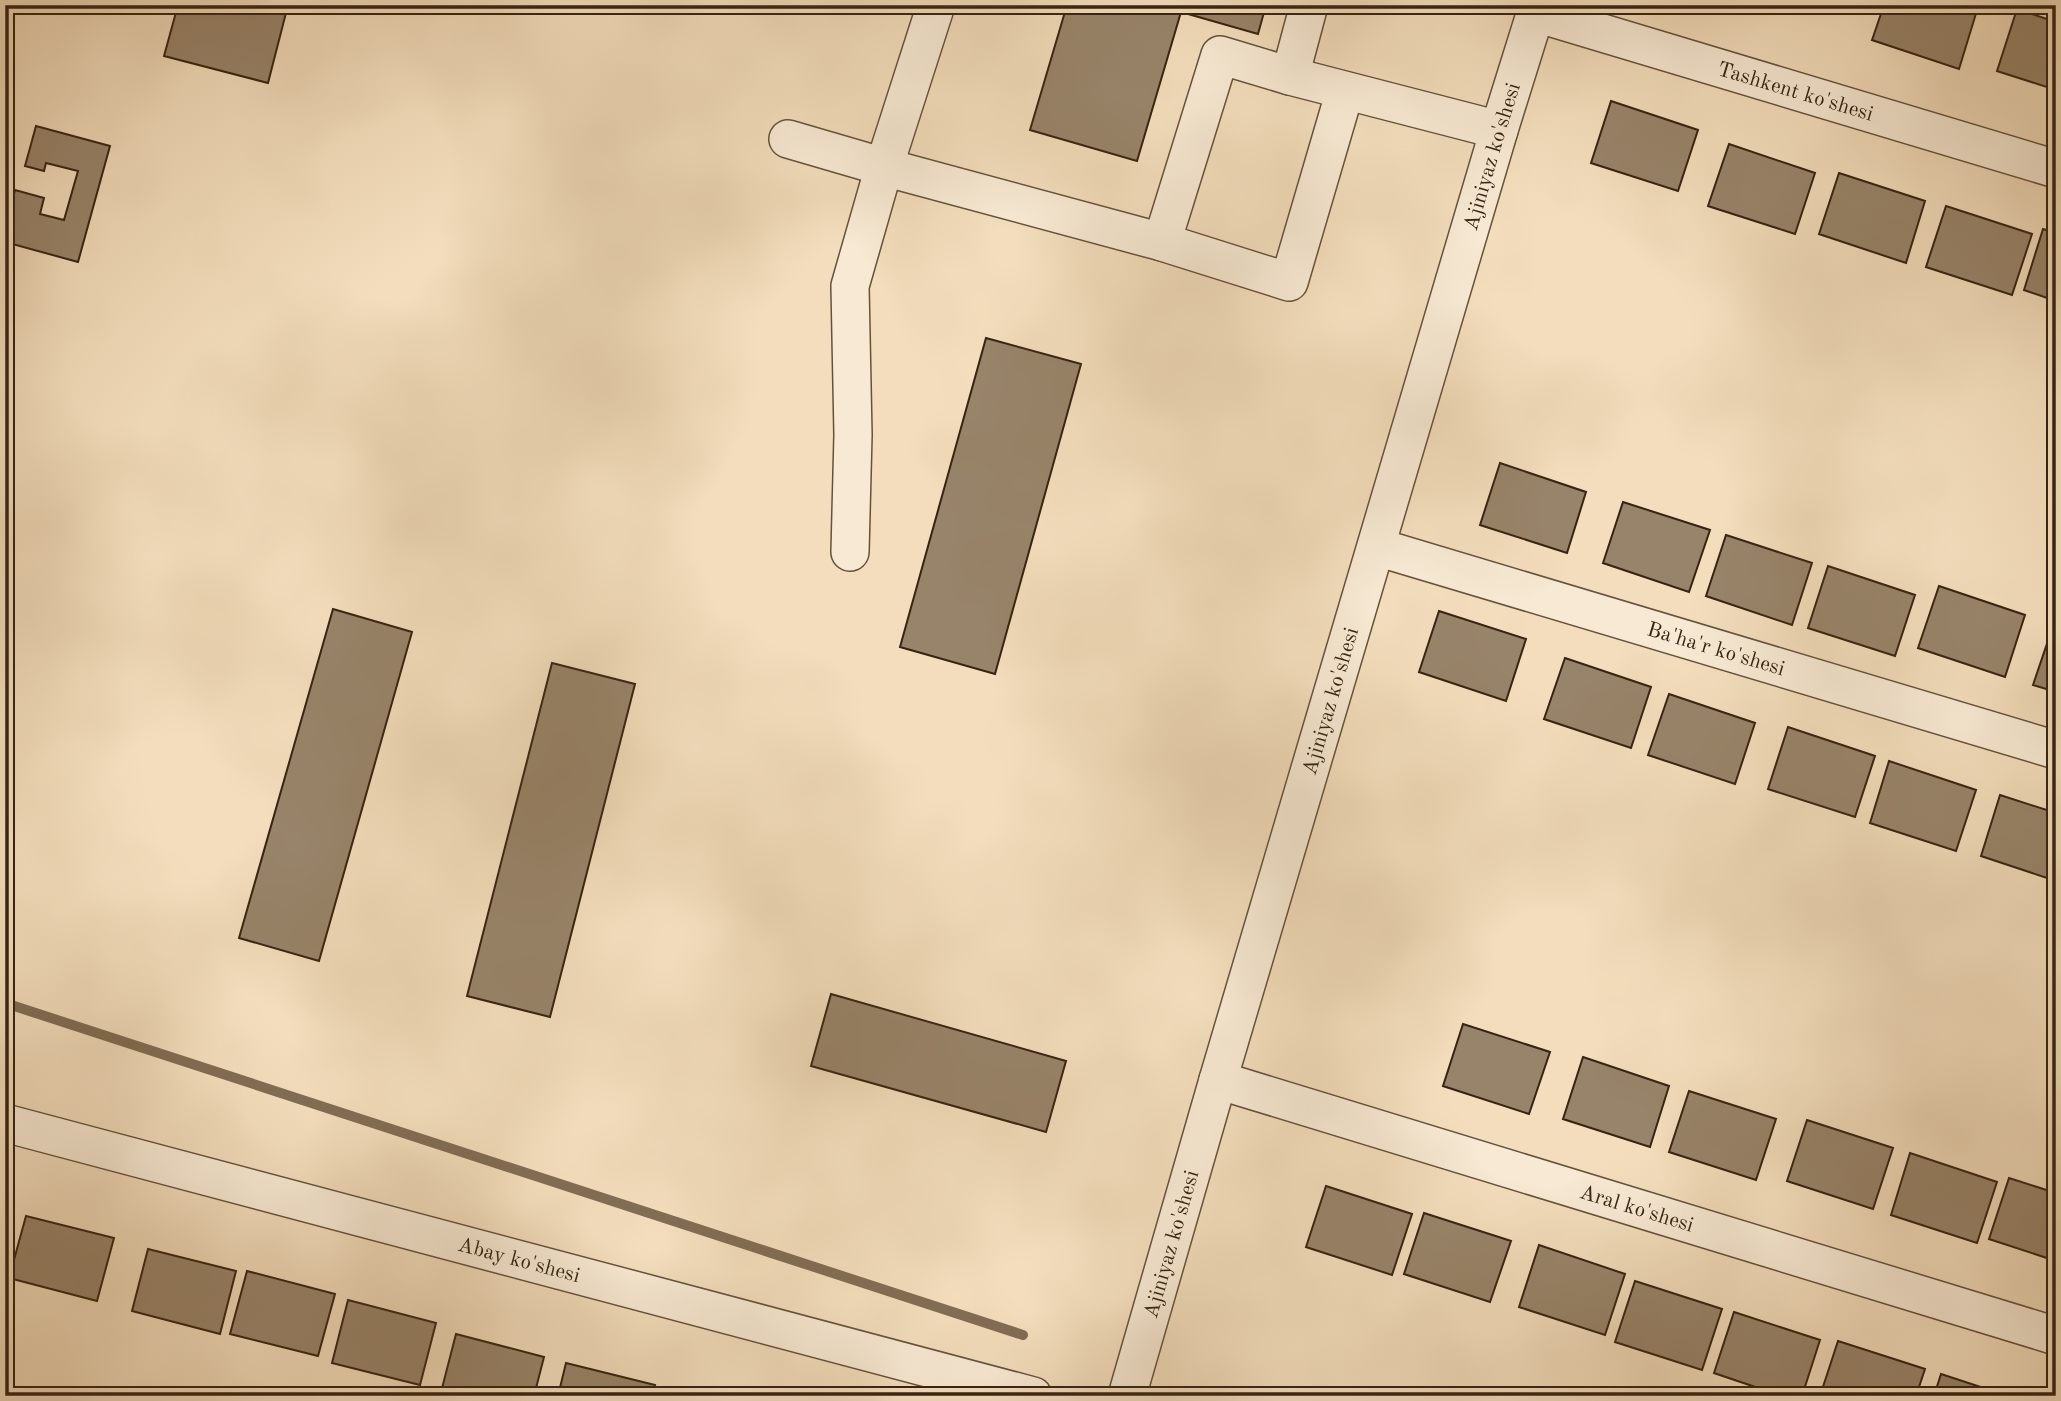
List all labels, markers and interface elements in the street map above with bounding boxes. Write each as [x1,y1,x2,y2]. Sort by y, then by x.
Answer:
street label: Tashkent ko'shesi [1715,59,1875,126]
street label: Ajiniyaz ko'shesi [1461,81,1525,233]
street label: Ba'ha'r ko'shesi [1644,619,1787,680]
street label: Ajiniyaz ko'shesi [1300,625,1363,778]
street label: Ajiniyaz ko'shesi [1141,1168,1203,1321]
street label: Aral ko'shesi [1577,1182,1696,1237]
street label: Abay ko'shesi [456,1235,582,1287]

